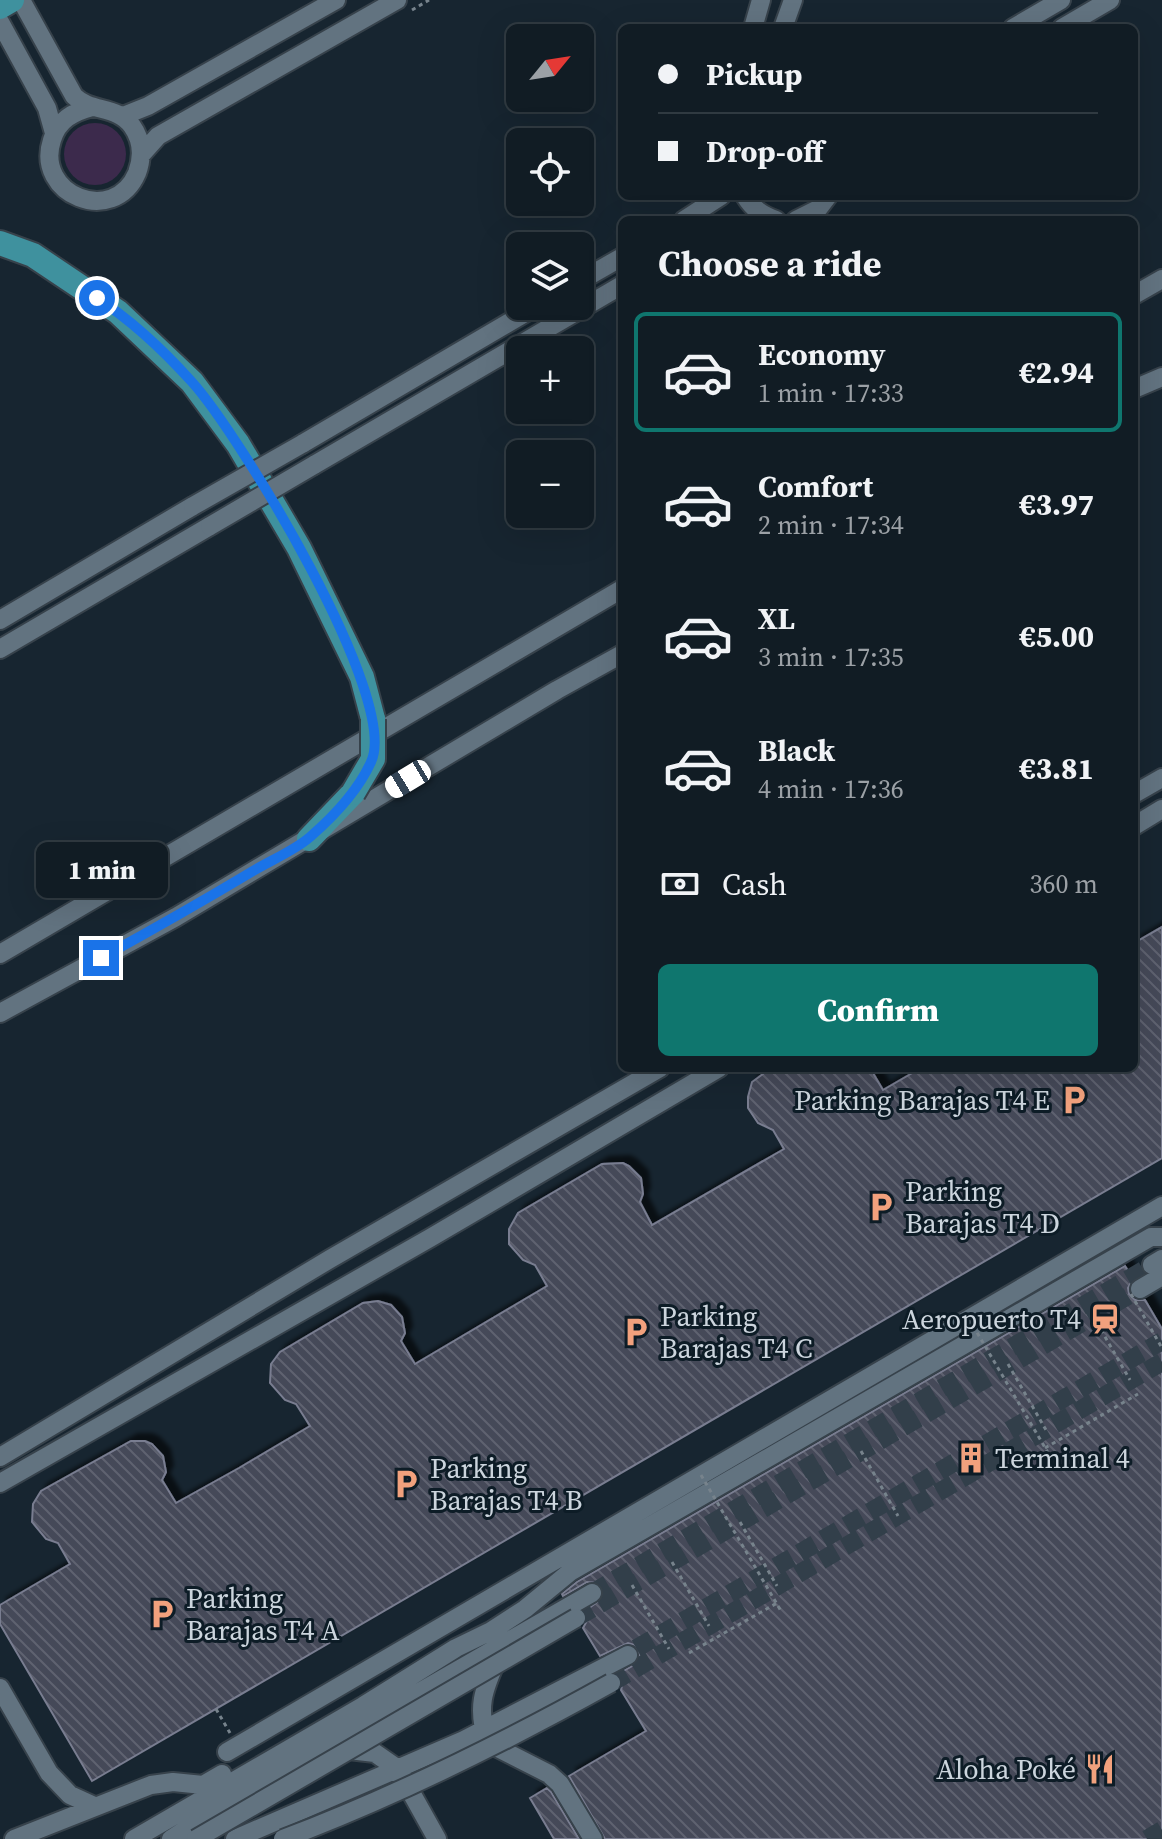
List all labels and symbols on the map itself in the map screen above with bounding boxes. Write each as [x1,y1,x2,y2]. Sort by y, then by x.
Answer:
north arrow [506,24,594,112]
route start [79,280,115,316]
car [381,756,435,802]
callout: 1 min [35,842,167,898]
route end [83,940,119,976]
place label: Parking Barajas T4 E [794,1081,1050,1119]
parking icon: Parking Barajas T4 E [1057,1083,1091,1117]
place label: Parking Barajas T4 D [905,1172,1060,1242]
parking icon: Parking Barajas T4 D [864,1190,898,1224]
place label: Parking Barajas T4 C [660,1297,813,1367]
place label: Aeropuerto T4 [902,1300,1081,1338]
station icon: Aeropuerto T4 [1088,1302,1122,1336]
parking icon: Parking Barajas T4 C [619,1315,653,1349]
place label: Terminal 4 [995,1439,1130,1477]
building icon: Terminal 4 [954,1441,988,1475]
place label: Parking Barajas T4 B [430,1449,583,1519]
parking icon: Parking Barajas T4 B [389,1467,423,1501]
place label: Parking Barajas T4 A [186,1579,340,1649]
parking icon: Parking Barajas T4 A [145,1597,179,1631]
place label: Aloha Poké [936,1750,1076,1788]
restaurant icon: Aloha Poké [1083,1752,1117,1786]

